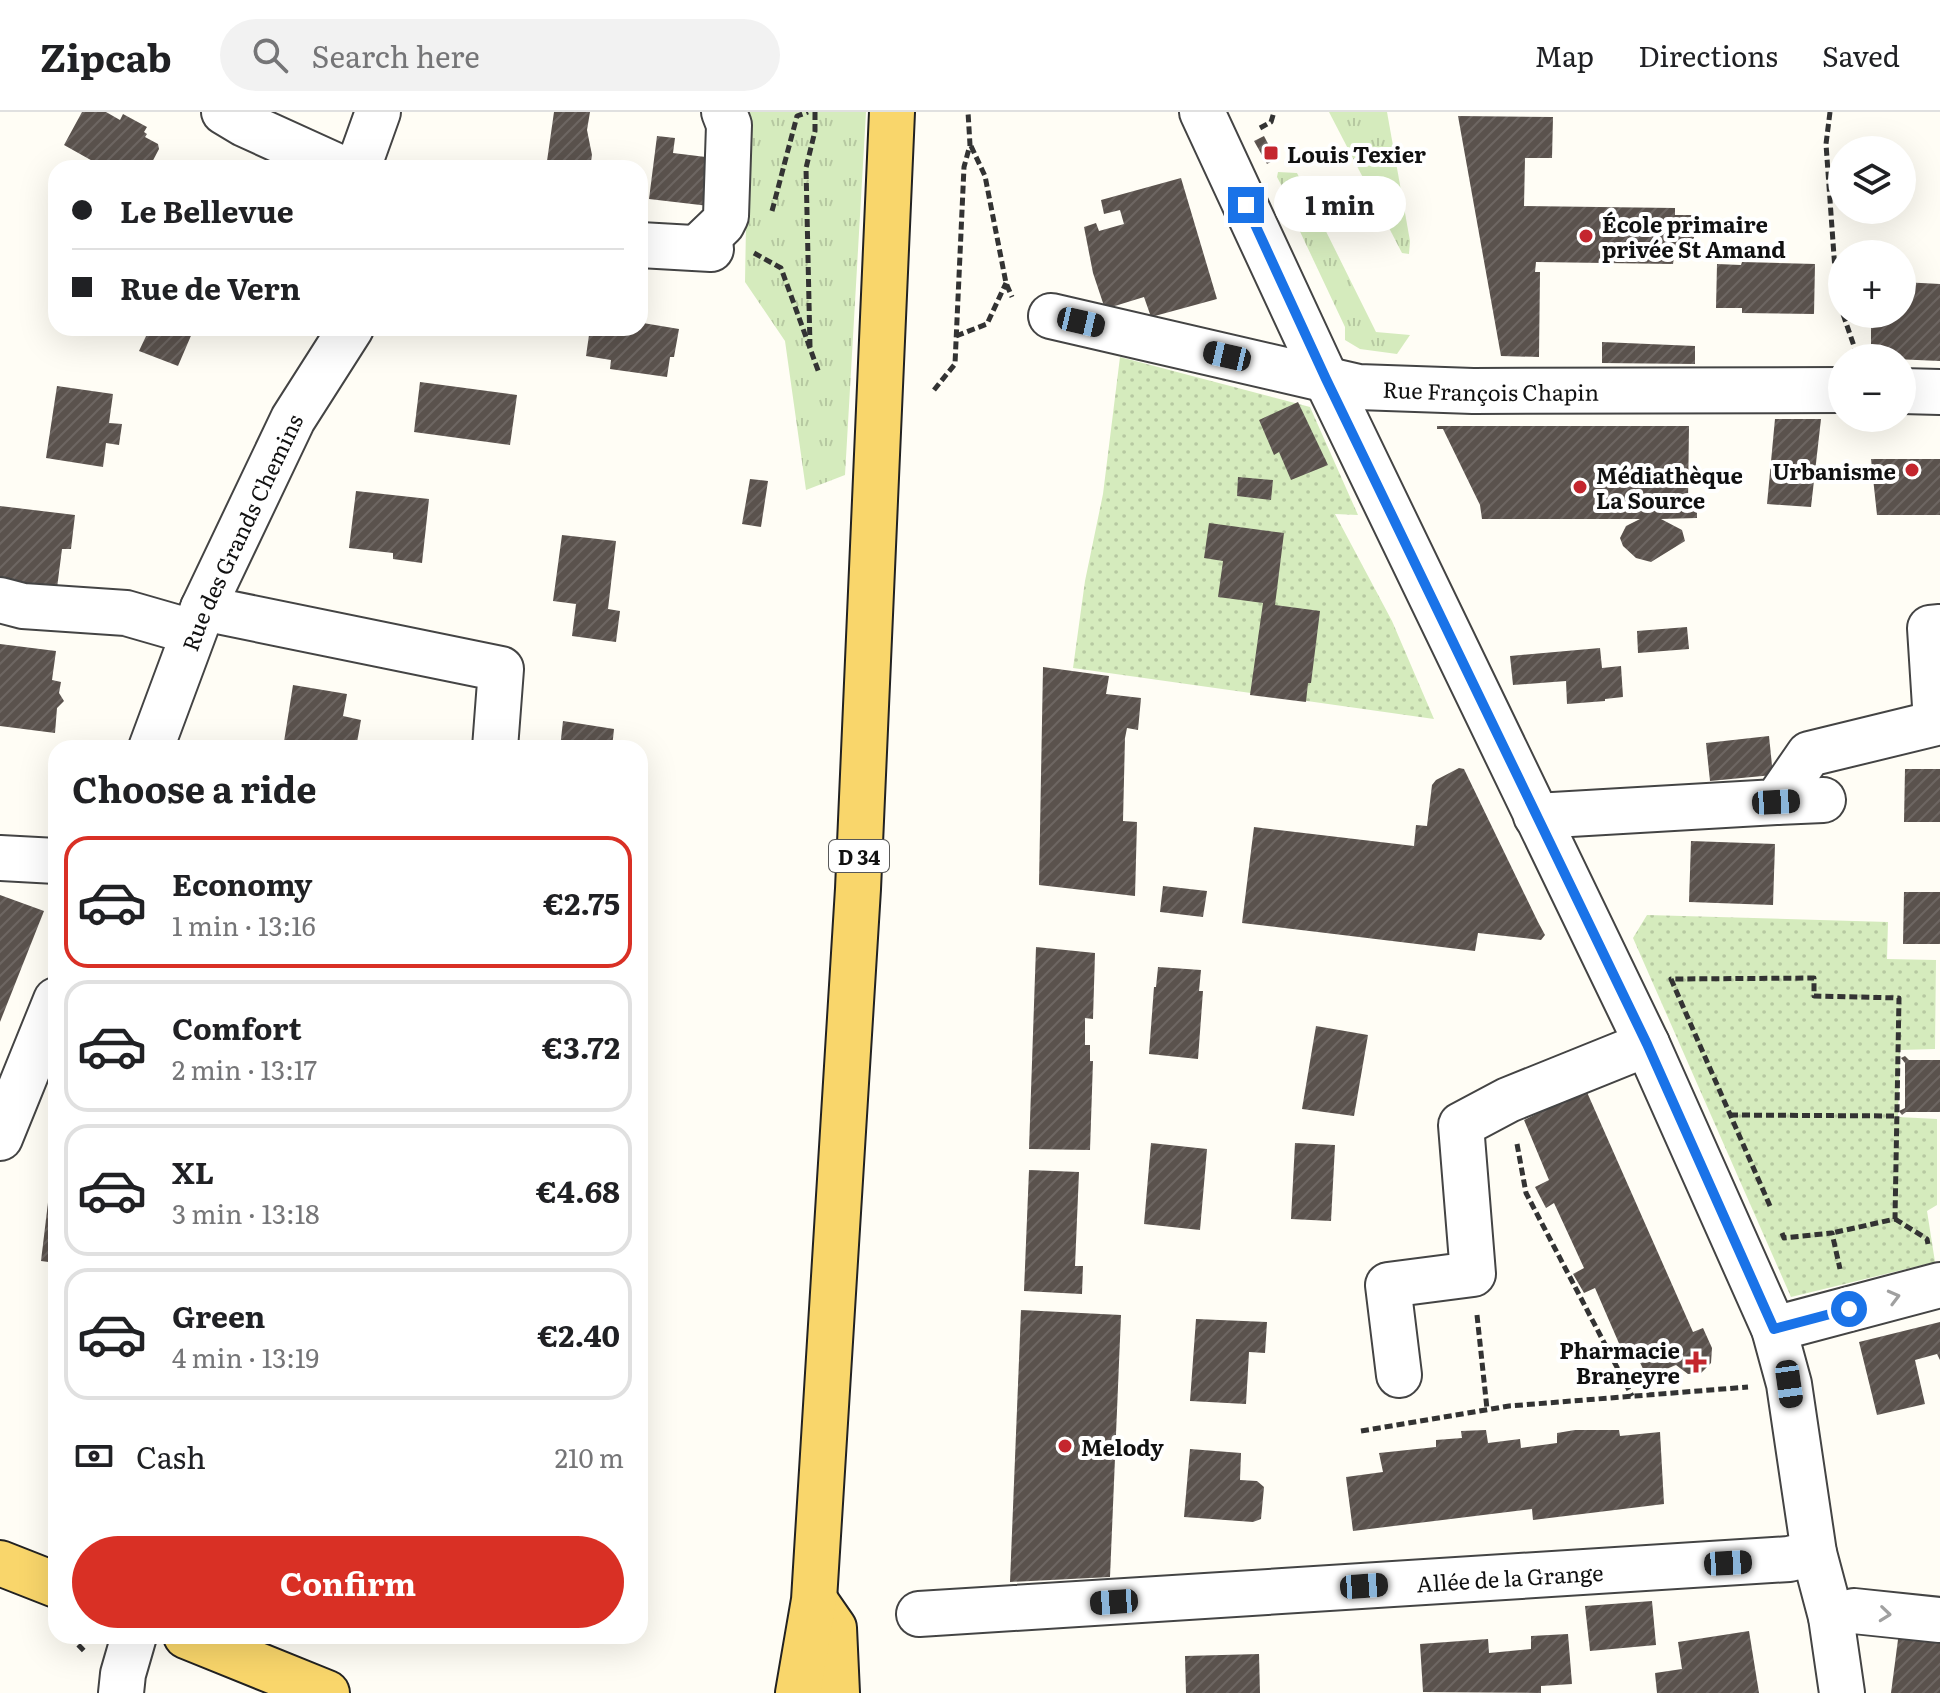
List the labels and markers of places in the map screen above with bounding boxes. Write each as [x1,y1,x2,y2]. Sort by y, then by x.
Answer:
place label: Louis Texier [1287,137,1426,170]
marker: Louis Texier [1262,144,1280,162]
place label: École primaire privée St Amand [1602,207,1786,265]
marker: École primaire privée St Amand [1577,227,1595,245]
place label: Urbanisme [1772,454,1896,487]
place label: Médiathèque La Source [1596,458,1743,516]
marker: Urbanisme [1903,461,1921,479]
marker: Médiathèque La Source [1571,478,1589,496]
place label: Pharmacie Braneyre [1559,1333,1680,1391]
marker: Pharmacie Braneyre [1687,1353,1705,1371]
place label: Melody [1081,1430,1164,1463]
marker: Melody [1056,1437,1074,1455]

